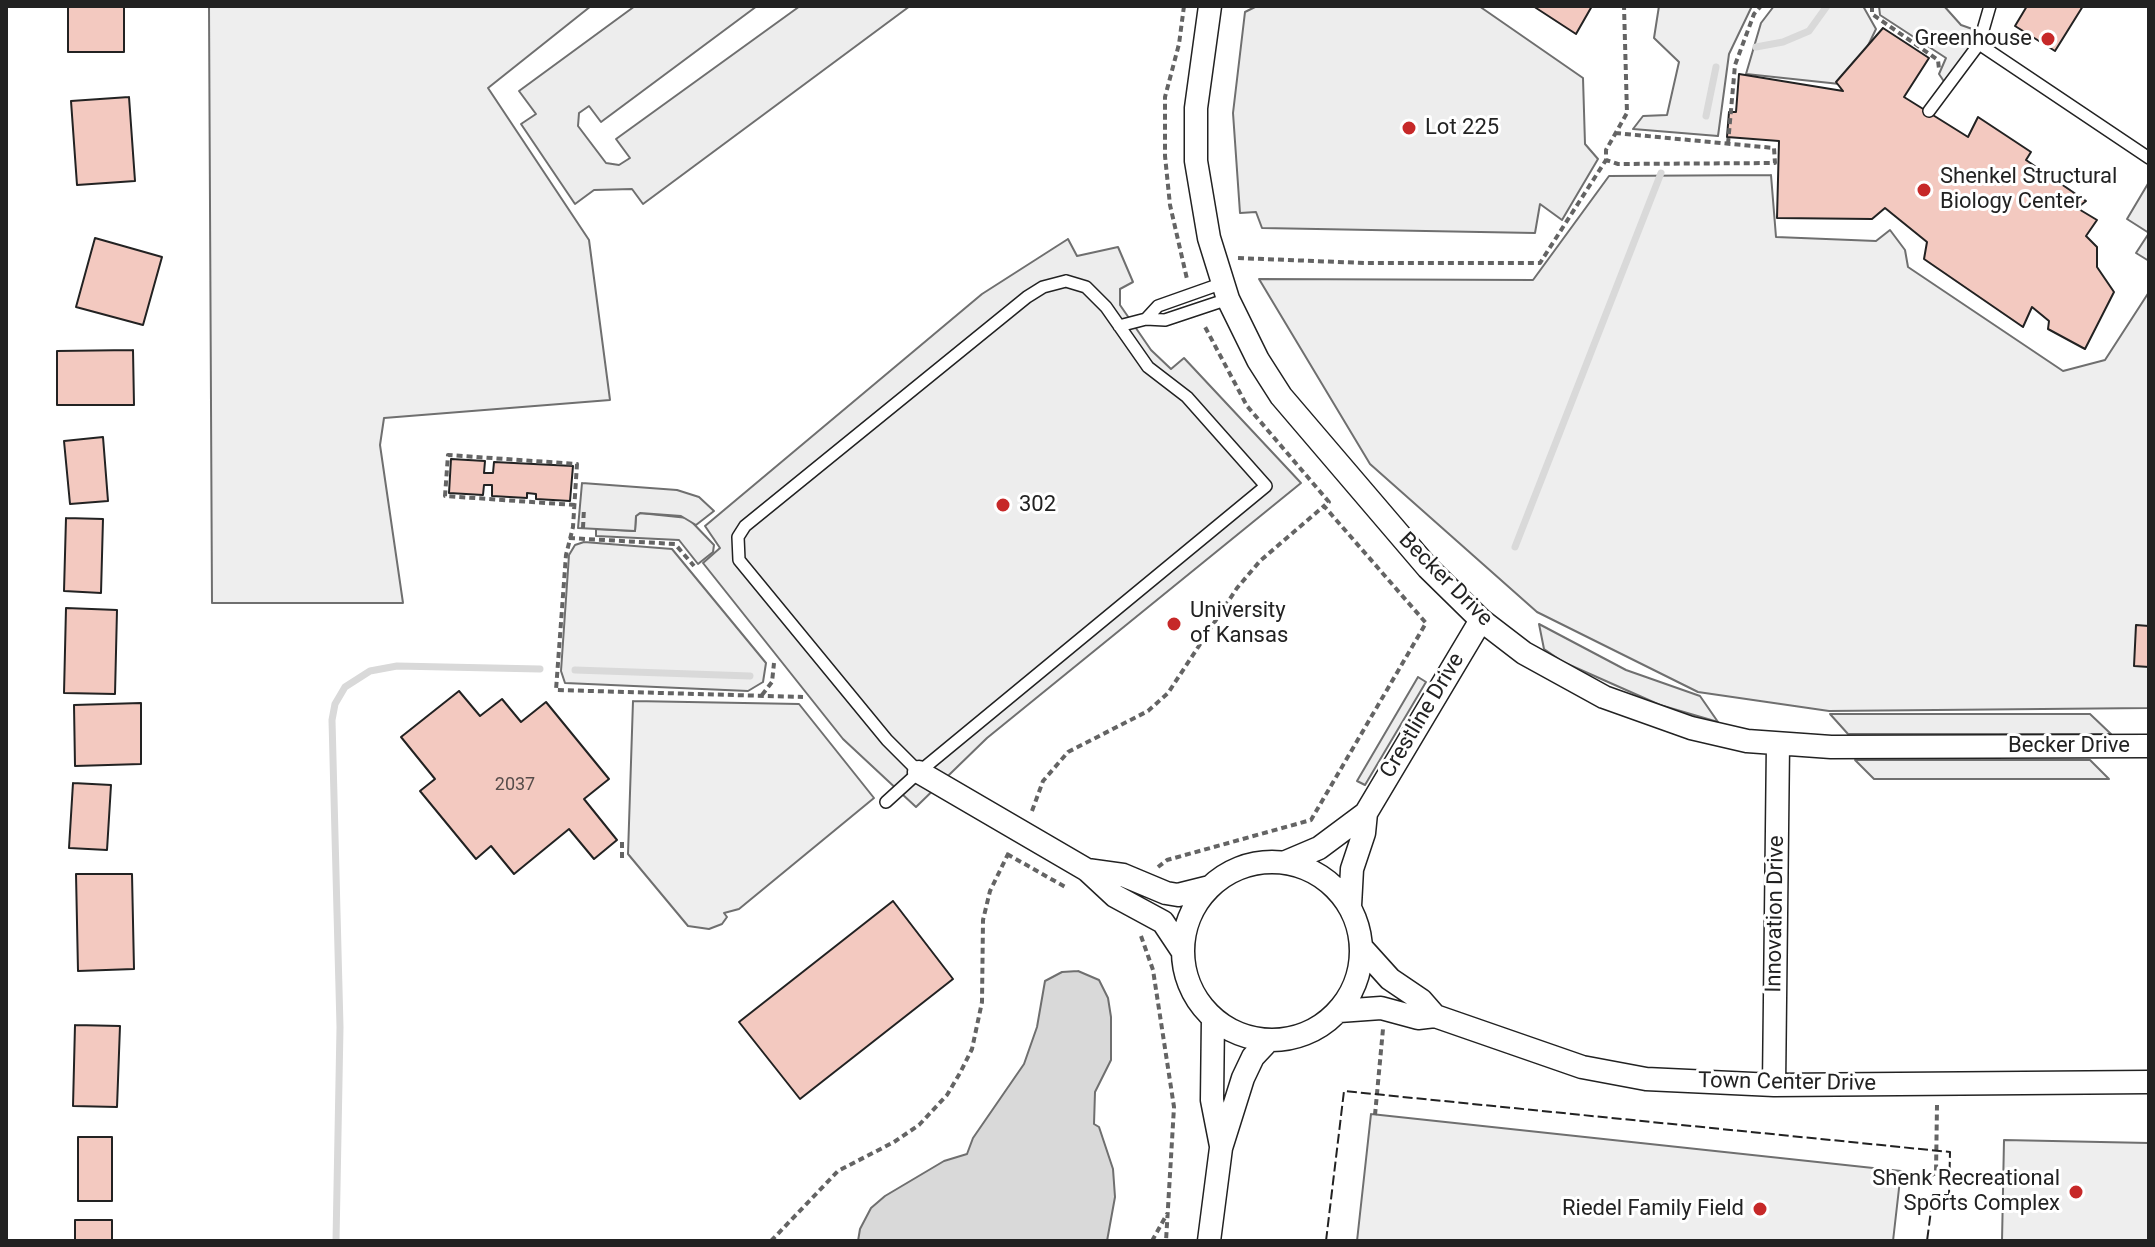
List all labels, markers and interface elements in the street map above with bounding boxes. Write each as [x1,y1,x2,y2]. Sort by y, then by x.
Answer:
place label: Greenhouse [1914,26,2032,52]
marker: Greenhouse [2039,30,2057,48]
place label: Lot 225 [1425,115,1499,141]
marker: Lot 225 [1400,119,1418,137]
place label: Shenkel Structural Biology Center [1940,164,2117,216]
marker: Shenkel Structural Biology Center [1915,181,1933,199]
place label: 302 [1019,492,1056,518]
marker: 302 [994,496,1012,514]
street label: Becker Drive [1393,528,1497,632]
place label: University of Kansas [1190,598,1288,650]
marker: University of Kansas [1165,615,1183,633]
street label: Crestline Drive [1375,649,1471,783]
street label: Becker Drive [2008,733,2130,759]
house number: 2037 [495,774,535,796]
street label: Innovation Drive [1761,835,1791,993]
street label: Town Center Drive [1698,1068,1876,1098]
place label: Shenk Recreational Sports Complex [1872,1166,2060,1218]
marker: Shenk Recreational Sports Complex [2067,1183,2085,1201]
place label: Riedel Family Field [1562,1196,1744,1222]
marker: Riedel Family Field [1751,1200,1769,1218]

